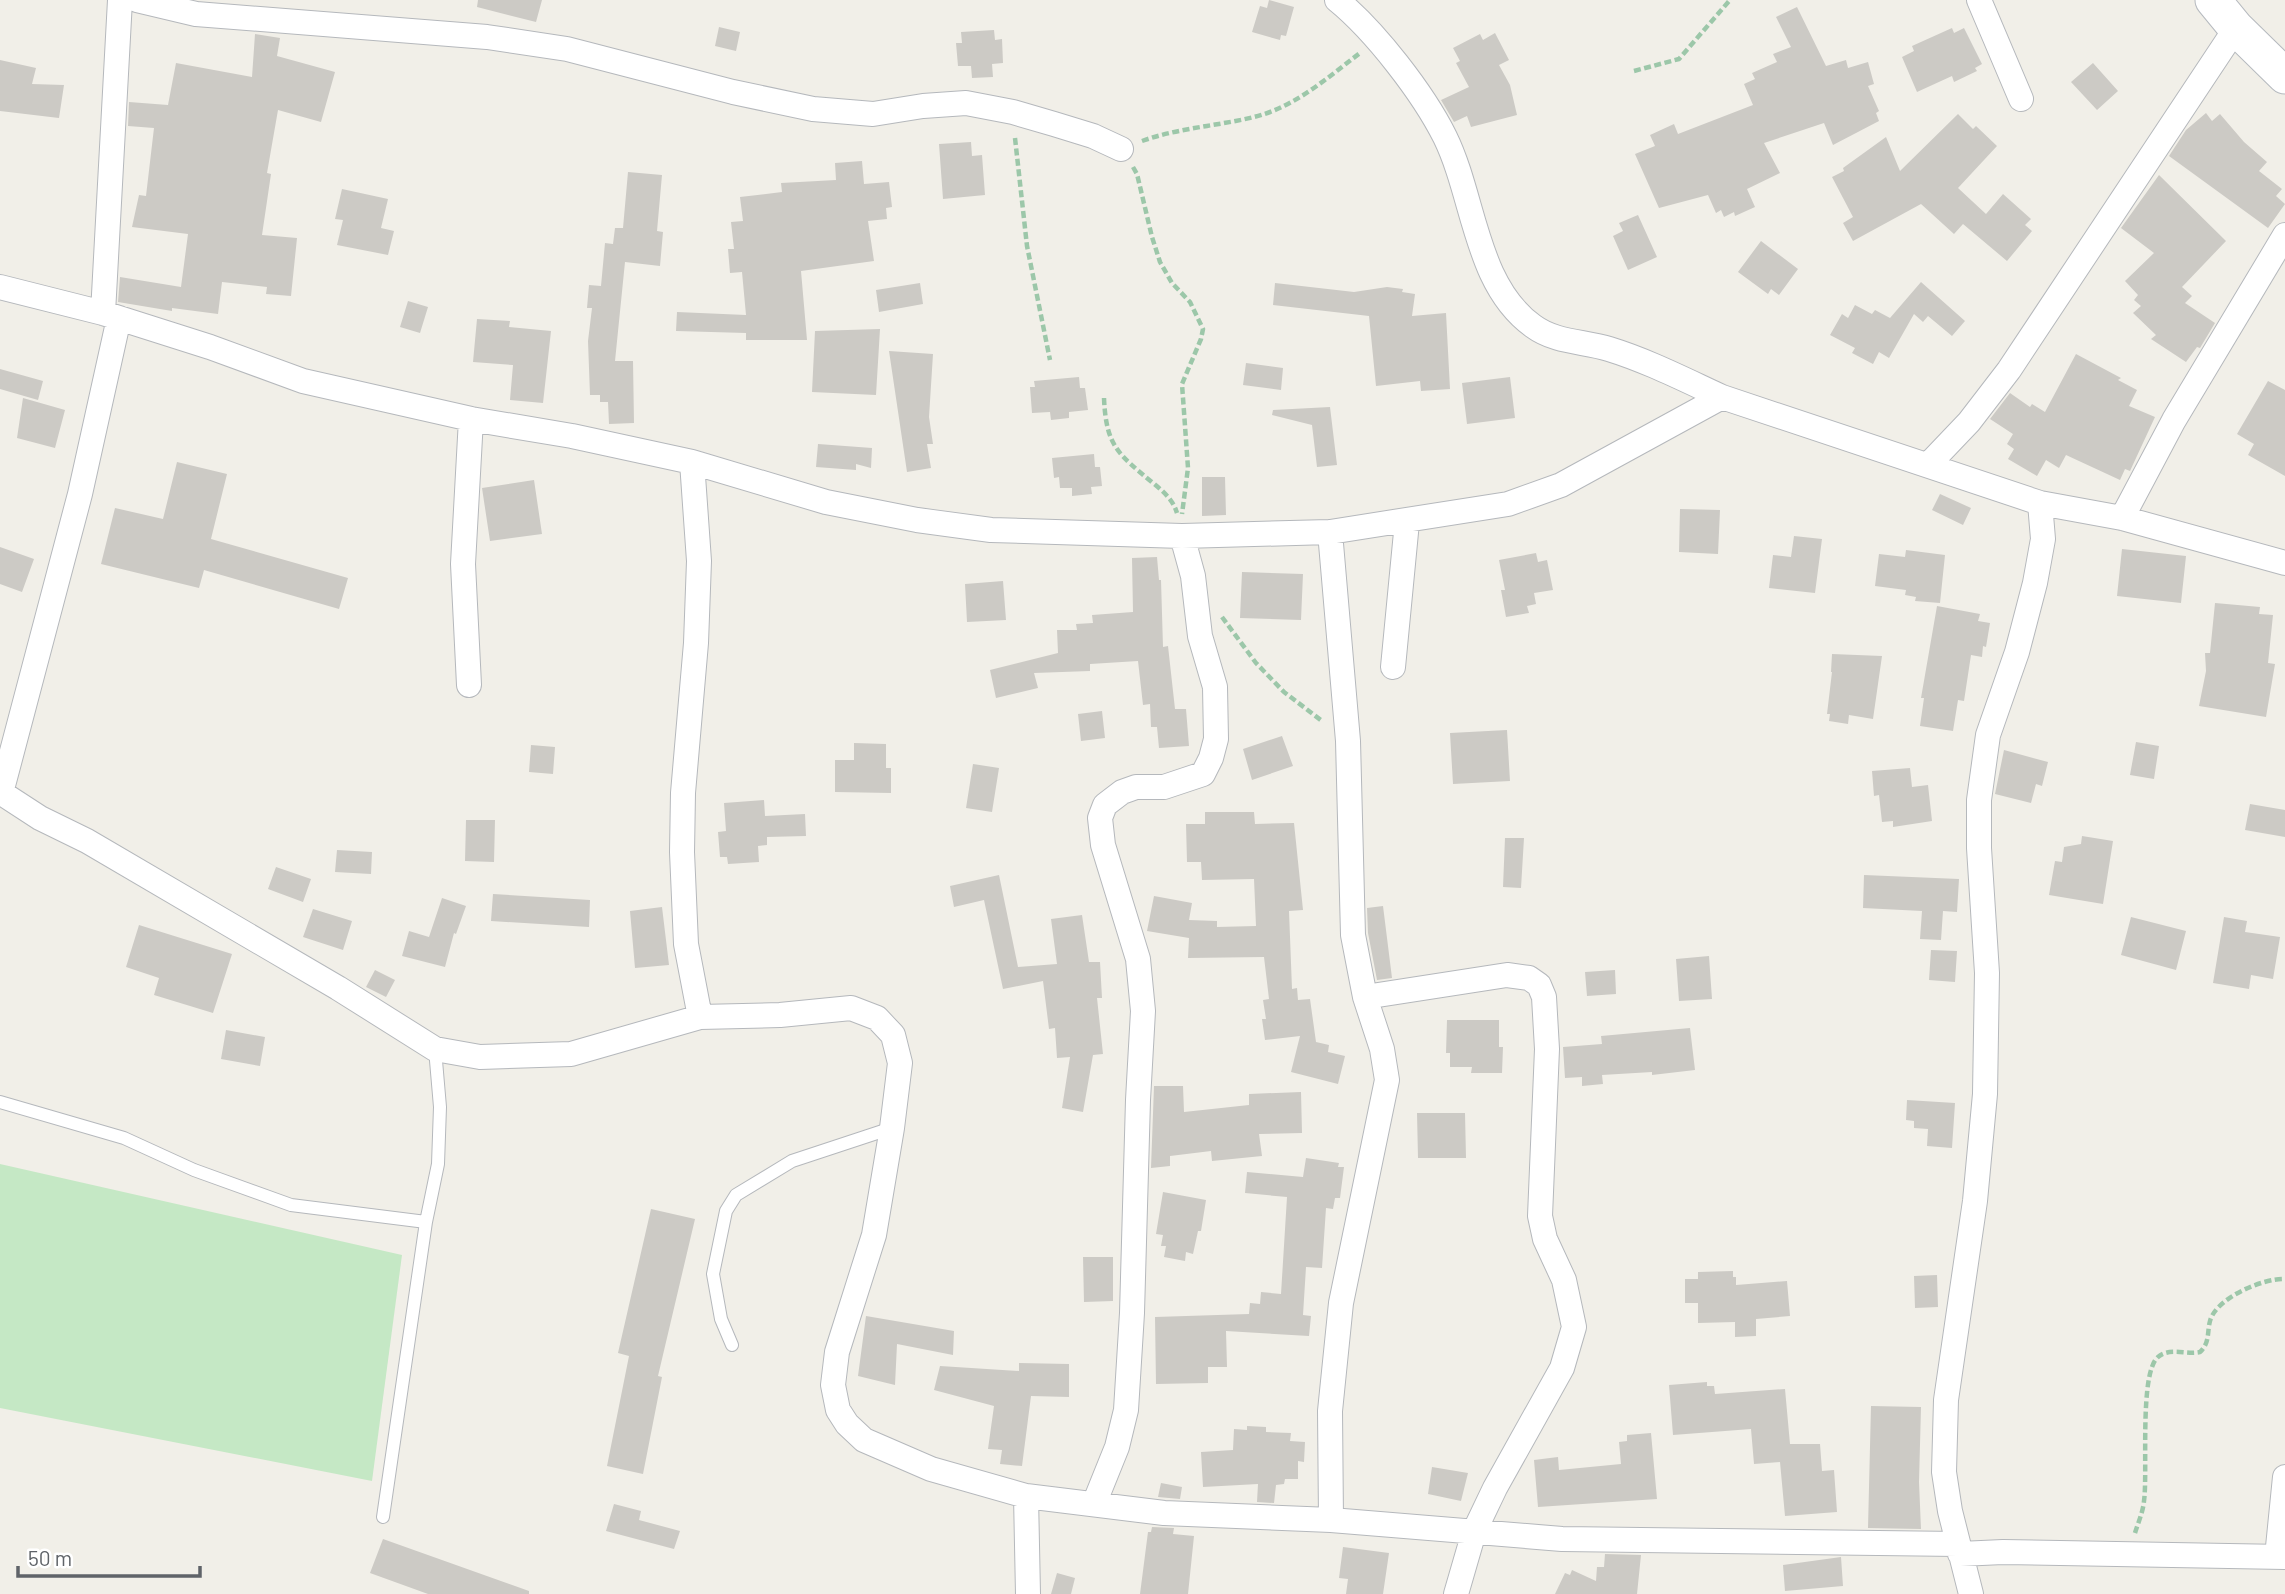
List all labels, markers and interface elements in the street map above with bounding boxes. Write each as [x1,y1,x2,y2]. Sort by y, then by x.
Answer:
scale bar [18,1534,200,1578]
text: 50 m [28,1545,72,1570]

